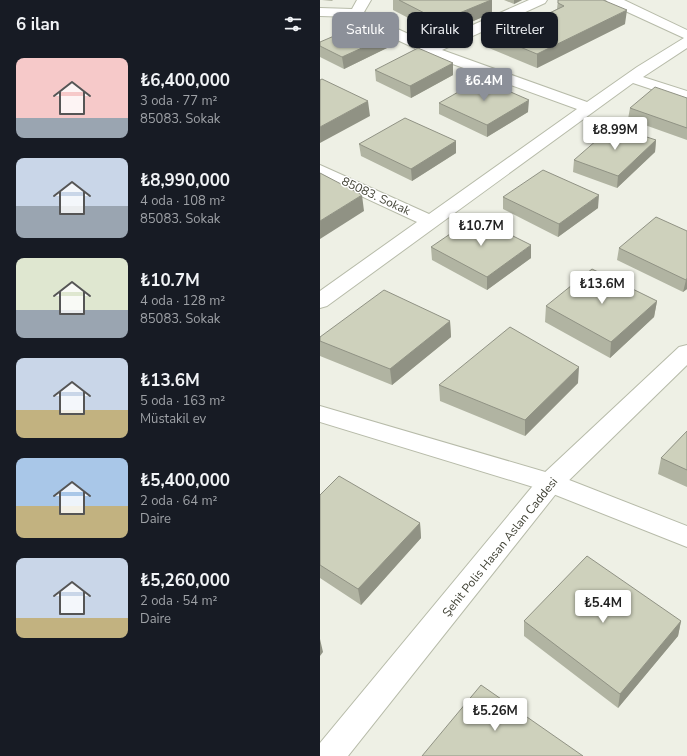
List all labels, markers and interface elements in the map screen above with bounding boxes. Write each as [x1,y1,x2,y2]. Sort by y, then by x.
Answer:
chip: Satılık [332,12,399,48]
chip: Kiralık [407,12,473,48]
chip: Filtreler [481,12,558,48]
text: 6 ilan [16,13,60,36]
icon: filters [282,13,304,35]
pin: ₺6.4M [456,68,512,102]
text: ₺6,400,000 [140,69,230,92]
text: ₺6.4M [465,72,503,90]
icon: home [48,74,96,122]
text: 3 oda · 77 m² [140,92,218,110]
text: 85083. Sokak [140,110,220,128]
pin: ₺8.99M [582,117,648,151]
text: ₺8.99M [592,121,638,139]
text: ₺8,990,000 [140,169,230,192]
street label: 85083. Sokak [339,173,414,219]
icon: home [48,174,96,222]
text: 4 oda · 108 m² [140,192,225,210]
text: 85083. Sokak [140,210,220,228]
pin: ₺10.7M [448,213,514,247]
text: ₺10.7M [458,217,504,235]
text: ₺10.7M [140,269,200,292]
pin: ₺13.6M [569,271,635,305]
icon: home [48,274,96,322]
text: ₺13.6M [579,275,625,293]
text: 4 oda · 128 m² [140,292,225,310]
text: 85083. Sokak [140,310,220,328]
text: ₺13.6M [140,369,200,392]
icon: home [48,374,96,422]
text: 5 oda · 163 m² [140,392,225,410]
text: Müstakil ev [140,410,206,428]
text: ₺5,400,000 [140,469,230,492]
icon: home [48,474,96,522]
street label: Şehit Polis Hasan Aslan Caddesi [439,474,561,620]
text: 2 oda · 64 m² [140,492,218,510]
text: Daire [140,510,171,528]
text: ₺5,260,000 [140,569,230,592]
icon: home [48,574,96,622]
pin: ₺5.4M [575,590,631,624]
text: 2 oda · 54 m² [140,592,218,610]
text: ₺5.4M [584,594,622,612]
text: Daire [140,610,171,628]
pin: ₺5.26M [462,698,528,732]
text: ₺5.26M [472,702,518,720]

